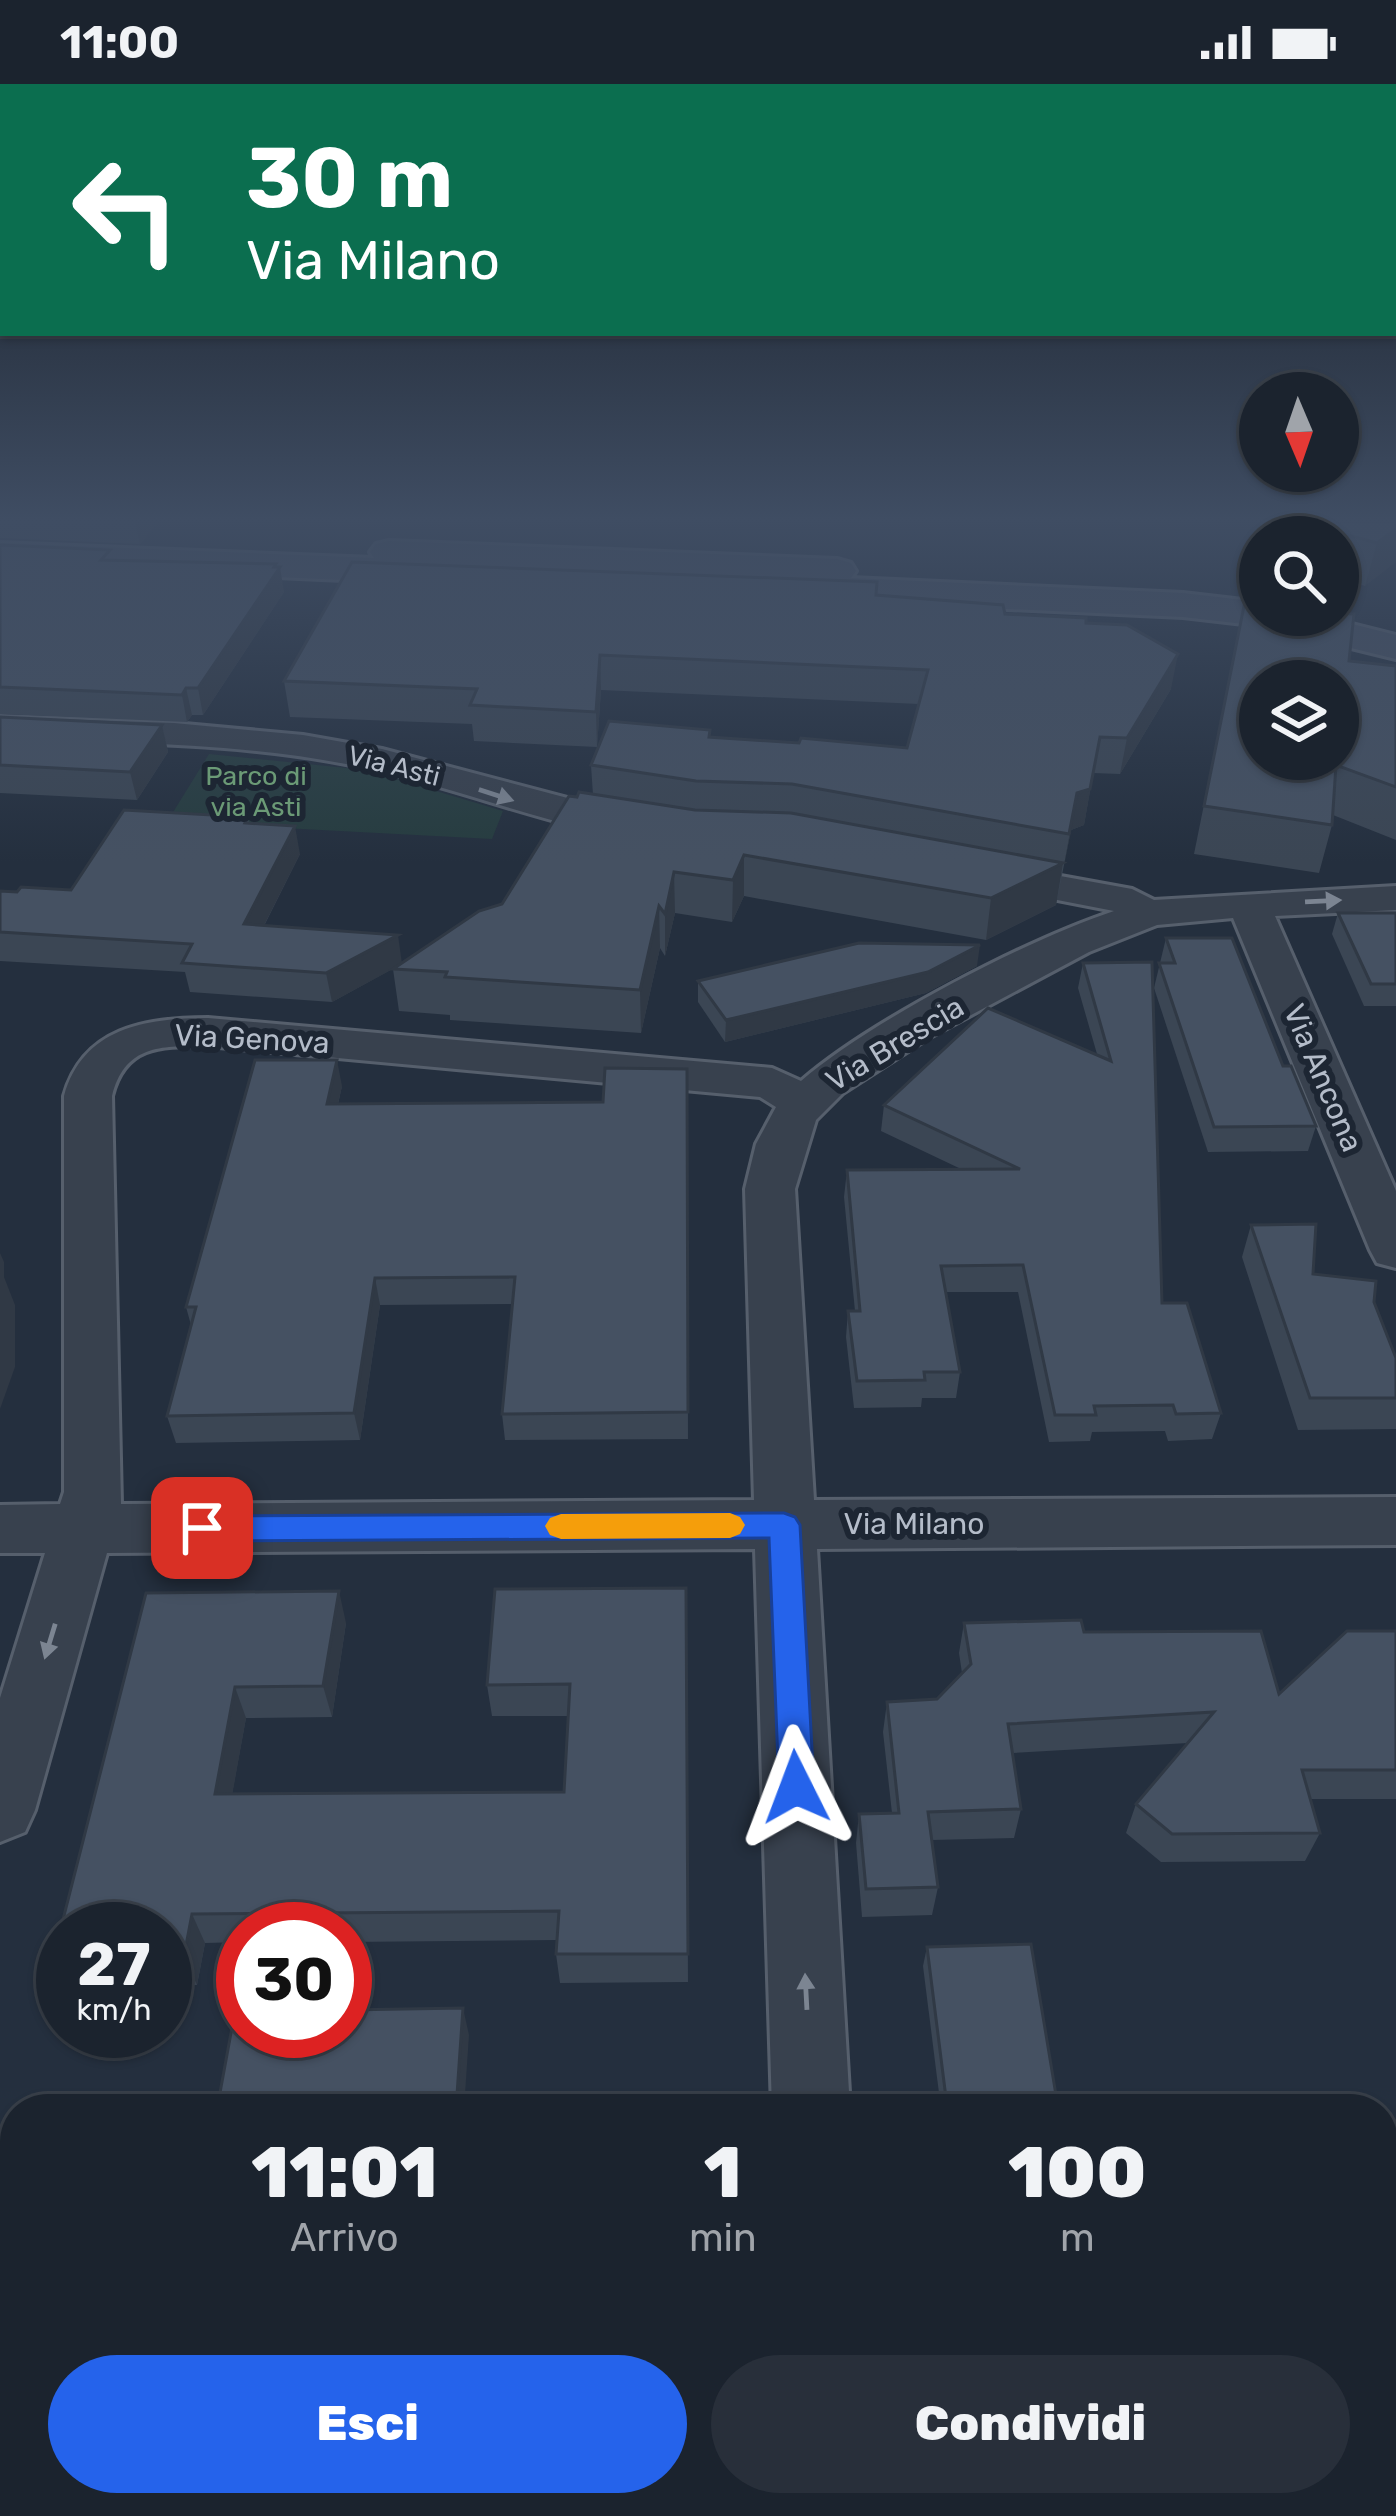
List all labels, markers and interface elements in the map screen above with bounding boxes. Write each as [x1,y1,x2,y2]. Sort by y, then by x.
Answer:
text: 11:00 [60,16,179,69]
text: 30 m [246,128,453,228]
icon: left [48,132,204,288]
text: Via Milano [246,229,500,293]
north arrow [1239,372,1359,492]
map controls [1239,372,1359,780]
button: search [1239,516,1359,636]
button: layers [1239,660,1359,780]
street label: Via Asti [345,739,443,793]
park label: Parco di via Asti [205,760,307,823]
one-way arrow [478,786,515,805]
one-way arrow [1305,891,1342,910]
street label: Via Brescia [820,989,970,1099]
street label: Via Ancona [1276,999,1370,1157]
street label: Via Genova [173,1017,331,1061]
pin [151,1477,253,1579]
icon: arrive [169,1495,235,1561]
street label: Via Milano [843,1506,985,1542]
one-way arrow [40,1623,58,1660]
position arrow [733,1724,859,1850]
speed limit sign: 30 [216,1902,372,2058]
text: 27 [77,1929,151,2000]
one-way arrow [796,1972,815,2010]
text: km/h [77,1992,151,2028]
text: 11:01 [251,2130,438,2215]
text: 1 [704,2130,742,2215]
text: 100 [1008,2130,1147,2215]
text: Arrivo [290,2215,399,2261]
text: min [689,2215,757,2261]
text: m [1060,2215,1095,2261]
button: Esci [48,2355,687,2493]
button: Condividi [711,2355,1350,2493]

